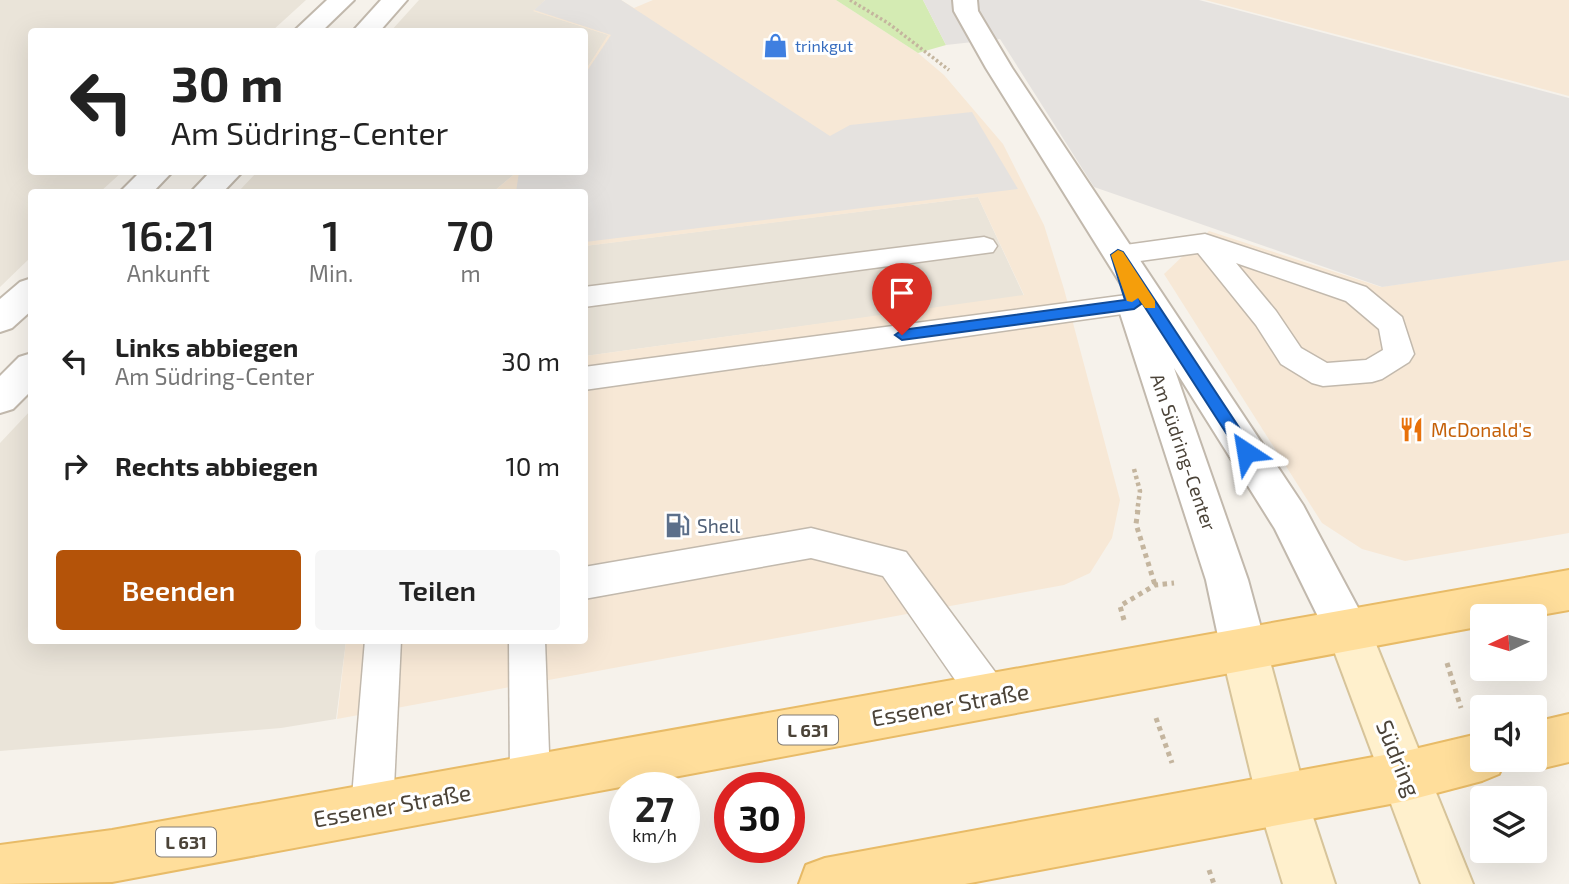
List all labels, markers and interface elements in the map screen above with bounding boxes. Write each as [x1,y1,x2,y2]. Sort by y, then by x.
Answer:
shop icon: trinkgut [761,31,789,59]
place label: trinkgut [795,36,853,55]
text: 30 m [171,53,283,112]
icon: left [56,56,147,147]
text: Am Südring-Center [171,113,448,151]
text: 16:21 [121,209,215,259]
text: 1 [322,209,340,259]
text: 70 [447,209,495,259]
text: Ankunft [127,259,210,287]
text: Min. [309,259,353,287]
text: m [461,259,481,287]
pin [872,263,932,335]
icon: arrive [883,274,921,312]
text: Links abbiegen [115,331,299,362]
icon: left [56,342,94,380]
text: 30 m [501,345,560,376]
text: Am Südring-Center [115,362,314,390]
street label: Am Südring-Center [1146,370,1222,534]
position arrow [1209,415,1283,489]
restaurant icon: McDonald's [1397,415,1425,443]
place label: McDonald's [1431,418,1532,441]
icon: right [56,447,94,485]
text: Rechts abbiegen [115,450,318,481]
text: 10 m [505,450,560,481]
fuel station icon: Shell [663,511,691,539]
place label: Shell [697,514,741,537]
button: Beenden [56,550,301,630]
button: Teilen [315,550,560,630]
north arrow [1470,604,1547,681]
map controls [1470,604,1547,863]
street label: Essener Straße [869,676,1031,732]
button: sound [1470,695,1547,772]
road number: L 631 [778,716,838,744]
street label: Südring [1371,716,1427,801]
speed limit sign: 30 [714,772,805,863]
street label: Essener Straße [311,777,473,833]
button: layers [1470,786,1547,863]
text: 27 [635,787,674,829]
text: km/h [632,824,677,846]
road number: L 631 [156,828,216,856]

